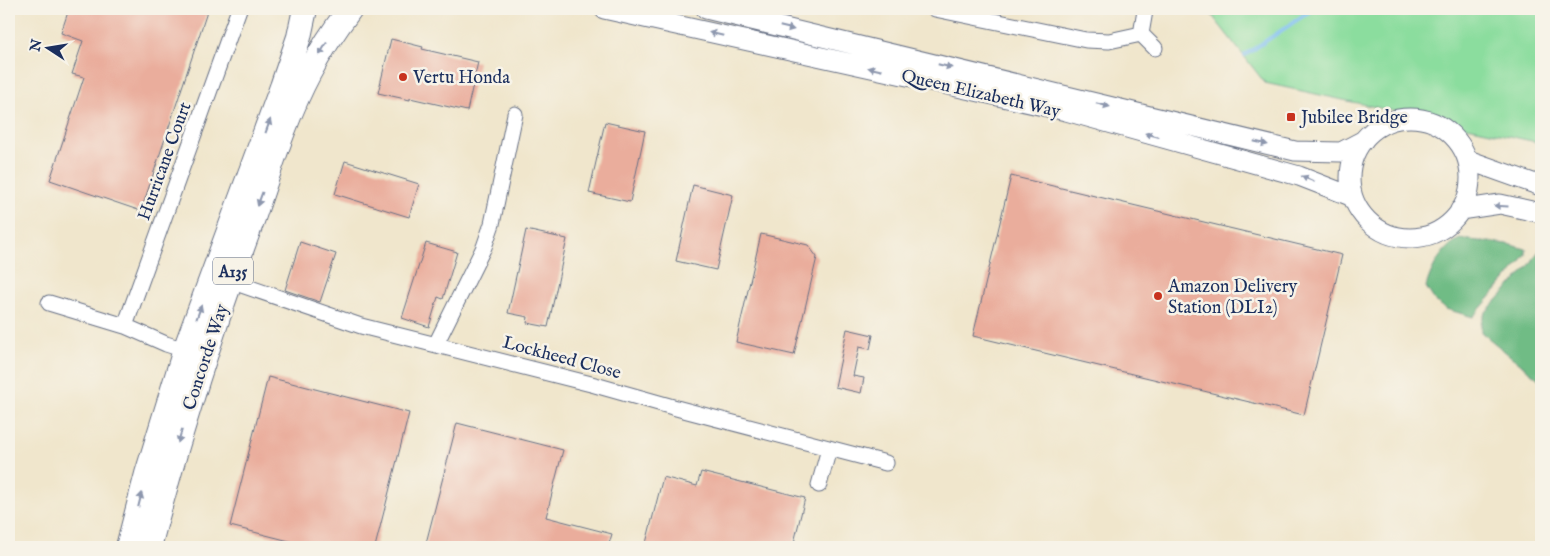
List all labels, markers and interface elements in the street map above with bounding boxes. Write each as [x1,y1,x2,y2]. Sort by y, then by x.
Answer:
north arrow [22,22,72,72]
one-way arrow [780,24,795,32]
one-way arrow [707,29,723,37]
text: N [26,38,46,54]
one-way arrow [318,43,327,56]
one-way arrow [938,62,953,70]
one-way arrow [867,65,882,73]
street label: Queen Elizabeth Way [899,65,1063,124]
place label: Vertu Honda [412,67,510,90]
marker: Vertu Honda [397,71,409,83]
street label: Hurricane Court [133,99,197,224]
one-way arrow [1096,101,1111,109]
place label: Jubilee Bridge [1299,107,1408,130]
marker: Jubilee Bridge [1285,111,1297,123]
one-way arrow [265,119,272,134]
one-way arrow [1144,131,1159,139]
one-way arrow [1254,139,1269,147]
one-way arrow [1301,175,1315,183]
one-way arrow [256,191,263,206]
one-way arrow [1493,201,1509,209]
road number: A135 [213,258,253,284]
place label: Amazon Delivery Station (DLI2) [1167,276,1297,320]
marker: Amazon Delivery Station (DLI2) [1152,290,1164,302]
street label: Concorde Way [178,301,234,414]
one-way arrow [196,304,203,319]
street label: Lockheed Close [500,332,623,385]
one-way arrow [176,428,184,443]
one-way arrow [136,493,144,508]

